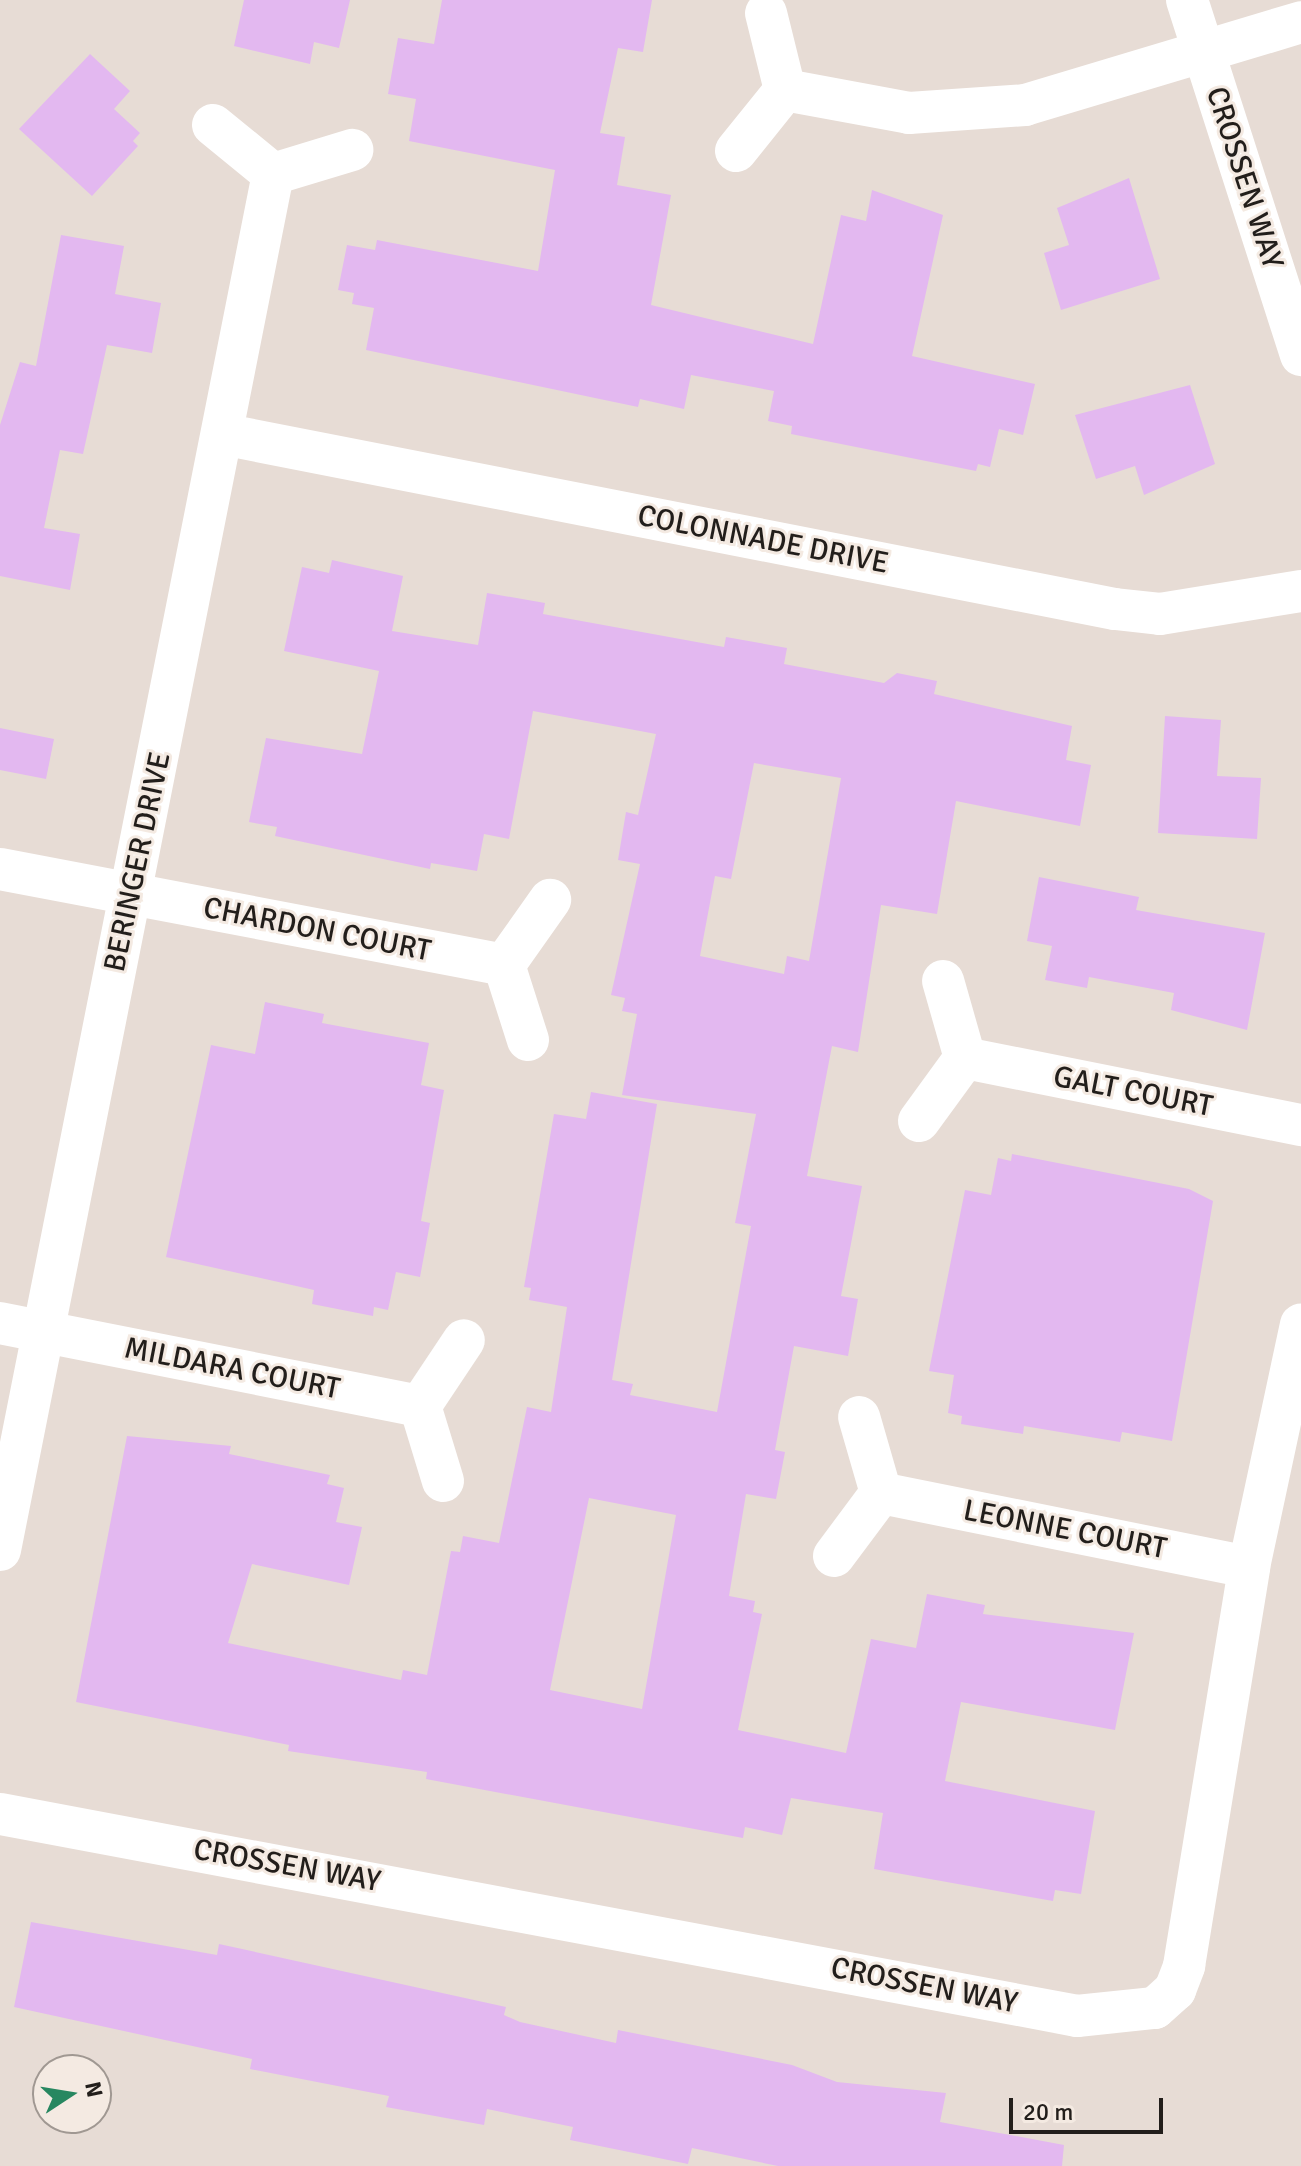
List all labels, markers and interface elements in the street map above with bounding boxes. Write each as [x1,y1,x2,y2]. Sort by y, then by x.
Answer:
street label: CROSSEN WAY [1198,82,1290,274]
street label: COLONNADE DRIVE [634,498,892,582]
street label: BERINGER DRIVE [97,749,179,975]
street label: CHARDON COURT [200,890,434,970]
street label: GALT COURT [1050,1059,1216,1125]
street label: MILDARA COURT [121,1330,343,1408]
street label: LEONNE COURT [960,1493,1170,1567]
street label: CROSSEN WAY [191,1832,383,1900]
street label: CROSSEN WAY [828,1950,1020,2022]
north arrow [32,2054,112,2134]
text: N [79,2079,109,2100]
scale bar [1013,2082,1167,2132]
text: 20 m [1023,2097,1073,2127]

